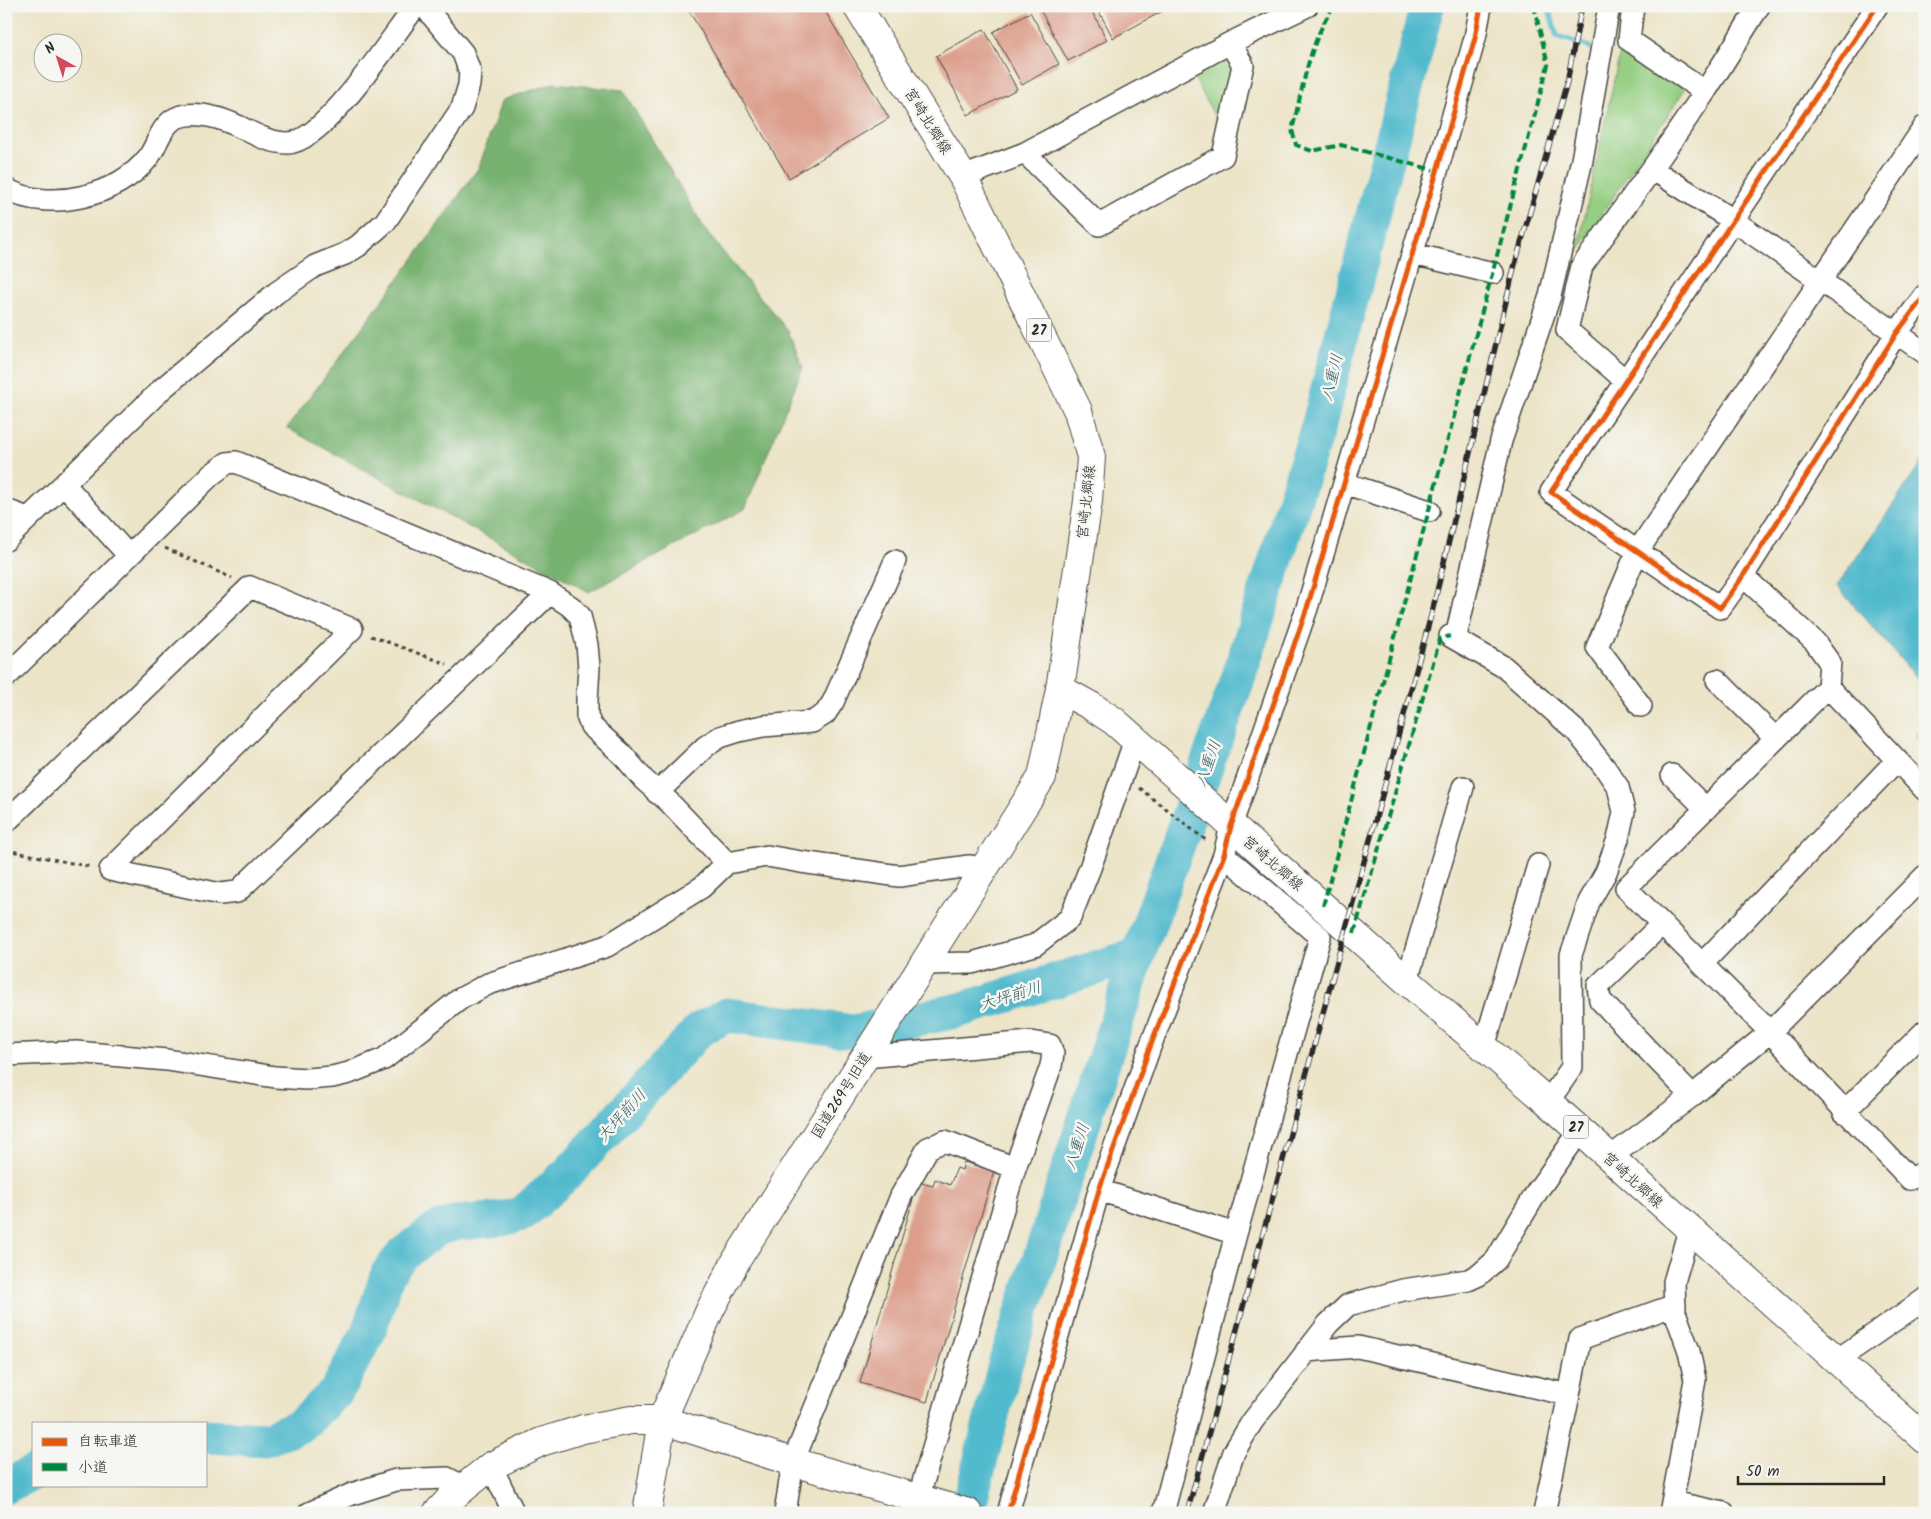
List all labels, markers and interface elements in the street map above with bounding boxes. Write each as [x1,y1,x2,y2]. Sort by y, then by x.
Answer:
north arrow [32,32,82,82]
text: N [40,37,61,60]
street label: 宮崎北郷線 [897,83,957,160]
road number: 27 [1026,318,1052,342]
water label: 八重川 [1315,351,1350,404]
street label: 宮崎北郷線 [1071,464,1103,541]
water label: 八重川 [1188,737,1228,790]
street label: 宮崎北郷線 [1236,830,1309,897]
water label: 大坪前川 [976,975,1045,1018]
street label: 国道269号旧道 [805,1047,878,1144]
water label: 大坪前川 [591,1084,653,1148]
road number: 27 [1564,1116,1588,1138]
water label: 八重川 [1058,1120,1097,1173]
street label: 宮崎北郷線 [1596,1147,1668,1215]
legend [32,1422,208,1486]
text: 自転車道 [78,1430,138,1454]
scale bar [1738,1454,1885,1486]
text: 小道 [78,1456,108,1480]
text: 50 m [1746,1460,1780,1484]

